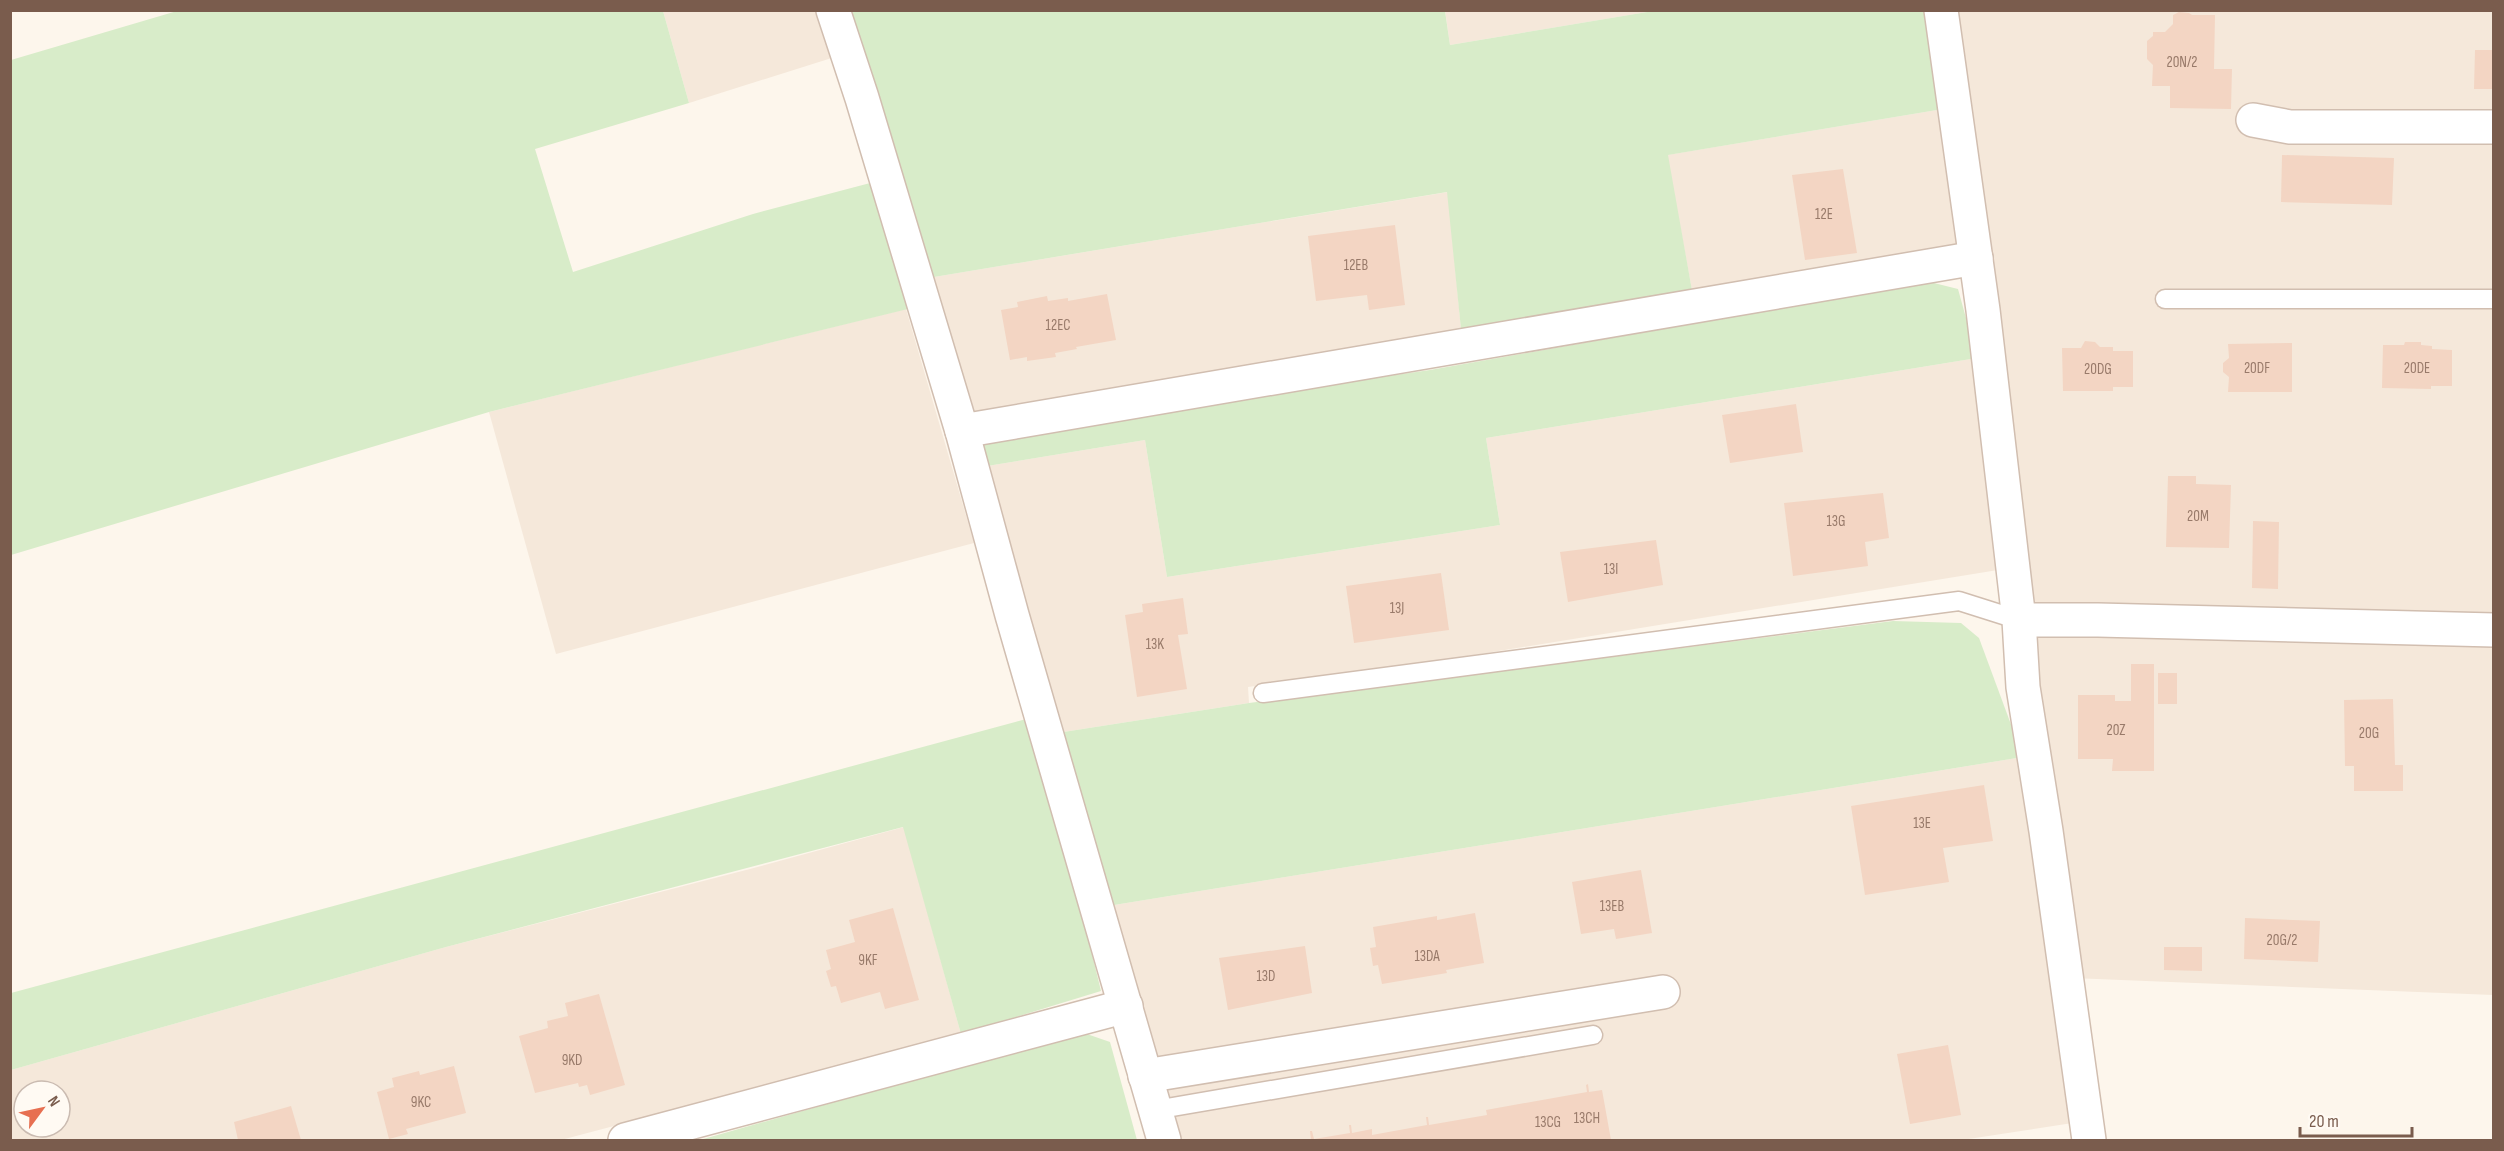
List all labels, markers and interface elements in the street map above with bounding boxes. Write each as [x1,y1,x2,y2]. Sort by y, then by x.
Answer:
house number: 20N/2 [2166,53,2198,72]
house number: 12E [1815,205,1833,224]
house number: 12EB [1344,256,1369,275]
house number: 12EC [1046,316,1070,335]
house number: 20DF [2244,359,2270,378]
house number: 20DE [2404,359,2430,378]
house number: 20DG [2084,360,2112,379]
house number: 20M [2187,507,2209,526]
house number: 13G [1826,512,1846,531]
house number: 13I [1604,560,1618,579]
house number: 13J [1390,599,1404,618]
house number: 13K [1146,635,1164,654]
house number: 20Z [2107,721,2125,740]
house number: 20G [2359,724,2379,743]
house number: 13E [1913,814,1931,833]
house number: 13EB [1600,897,1625,916]
house number: 20G/2 [2267,931,2297,950]
house number: 13DA [1414,947,1440,966]
house number: 9KF [858,951,878,970]
house number: 13D [1257,967,1275,986]
house number: 9KD [562,1051,582,1070]
north arrow [12,1079,72,1139]
text: N [43,1093,64,1110]
house number: 9KC [411,1093,431,1112]
scale bar [2300,1100,2412,1138]
house number: 13CH [1574,1109,1600,1128]
text: 20 m [2309,1111,2339,1132]
house number: 13CG [1535,1113,1561,1132]

